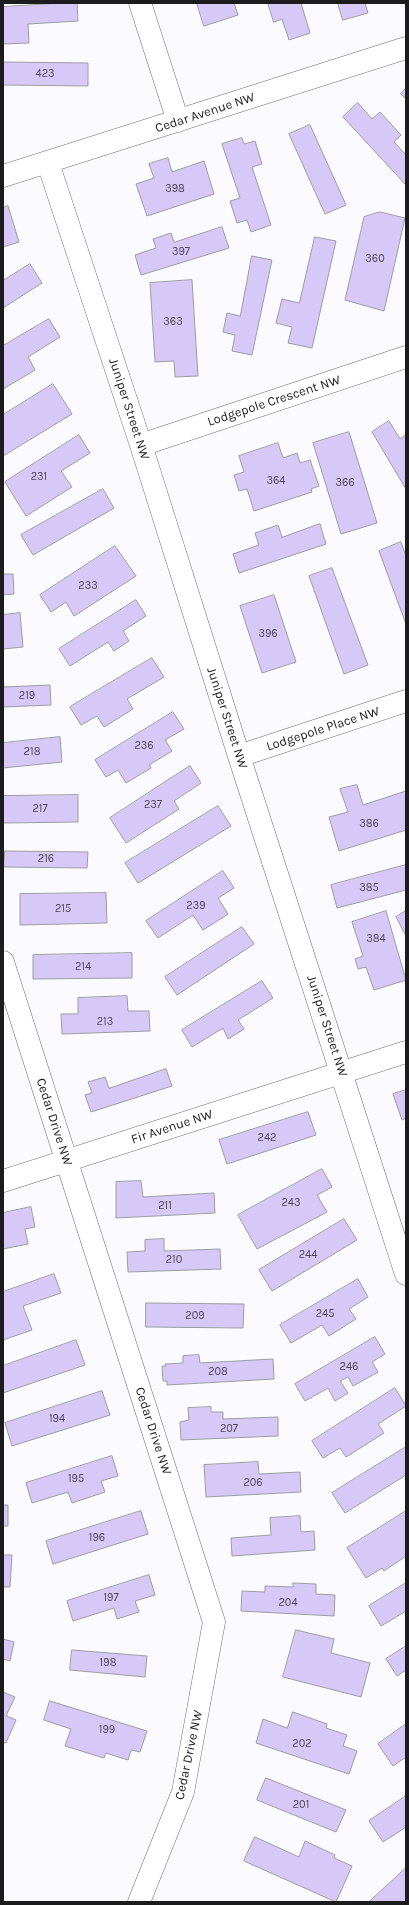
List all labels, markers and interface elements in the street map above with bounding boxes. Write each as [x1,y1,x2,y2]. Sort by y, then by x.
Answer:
house number: 423 [35,67,55,81]
street label: Cedar Avenue NW [153,90,257,136]
house number: 398 [165,182,185,196]
house number: 397 [172,245,190,259]
house number: 360 [365,252,385,266]
house number: 363 [163,315,183,329]
street label: Juniper Street NW [105,356,153,462]
street label: Lodgepole Crescent NW [206,372,342,430]
house number: 231 [31,470,47,484]
house number: 364 [267,474,285,488]
house number: 366 [335,476,355,490]
house number: 233 [78,579,98,593]
house number: 396 [258,627,278,641]
street label: Juniper Street NW [203,665,251,771]
house number: 219 [19,689,35,703]
street label: Lodgepole Place NW [264,703,382,755]
house number: 236 [134,739,154,753]
house number: 218 [24,745,40,759]
house number: 237 [144,798,162,812]
house number: 217 [32,802,48,816]
house number: 386 [359,817,379,831]
house number: 216 [38,852,54,866]
house number: 385 [359,881,379,895]
house number: 239 [186,899,206,913]
house number: 215 [55,902,71,916]
house number: 384 [366,932,386,946]
house number: 214 [75,960,91,974]
street label: Juniper Street NW [303,973,351,1079]
house number: 213 [97,1015,113,1029]
street label: Cedar Drive NW [32,1076,76,1168]
street label: Fir Avenue NW [129,1106,215,1148]
house number: 242 [258,1131,276,1145]
house number: 243 [281,1196,301,1210]
house number: 211 [158,1199,172,1213]
house number: 244 [299,1248,317,1262]
house number: 210 [166,1253,182,1267]
house number: 245 [316,1307,334,1321]
house number: 209 [185,1309,205,1323]
house number: 246 [340,1360,358,1374]
house number: 208 [208,1365,228,1379]
street label: Cedar Drive NW [131,1385,175,1477]
house number: 194 [49,1412,65,1426]
house number: 207 [220,1422,238,1436]
house number: 195 [68,1472,84,1486]
house number: 206 [243,1476,263,1490]
house number: 196 [89,1531,105,1545]
house number: 197 [103,1591,119,1605]
house number: 204 [278,1596,298,1610]
house number: 198 [100,1656,116,1670]
street label: Cedar Drive NW [172,1709,206,1801]
house number: 199 [99,1723,115,1737]
house number: 202 [292,1737,312,1751]
house number: 201 [293,1798,309,1812]

